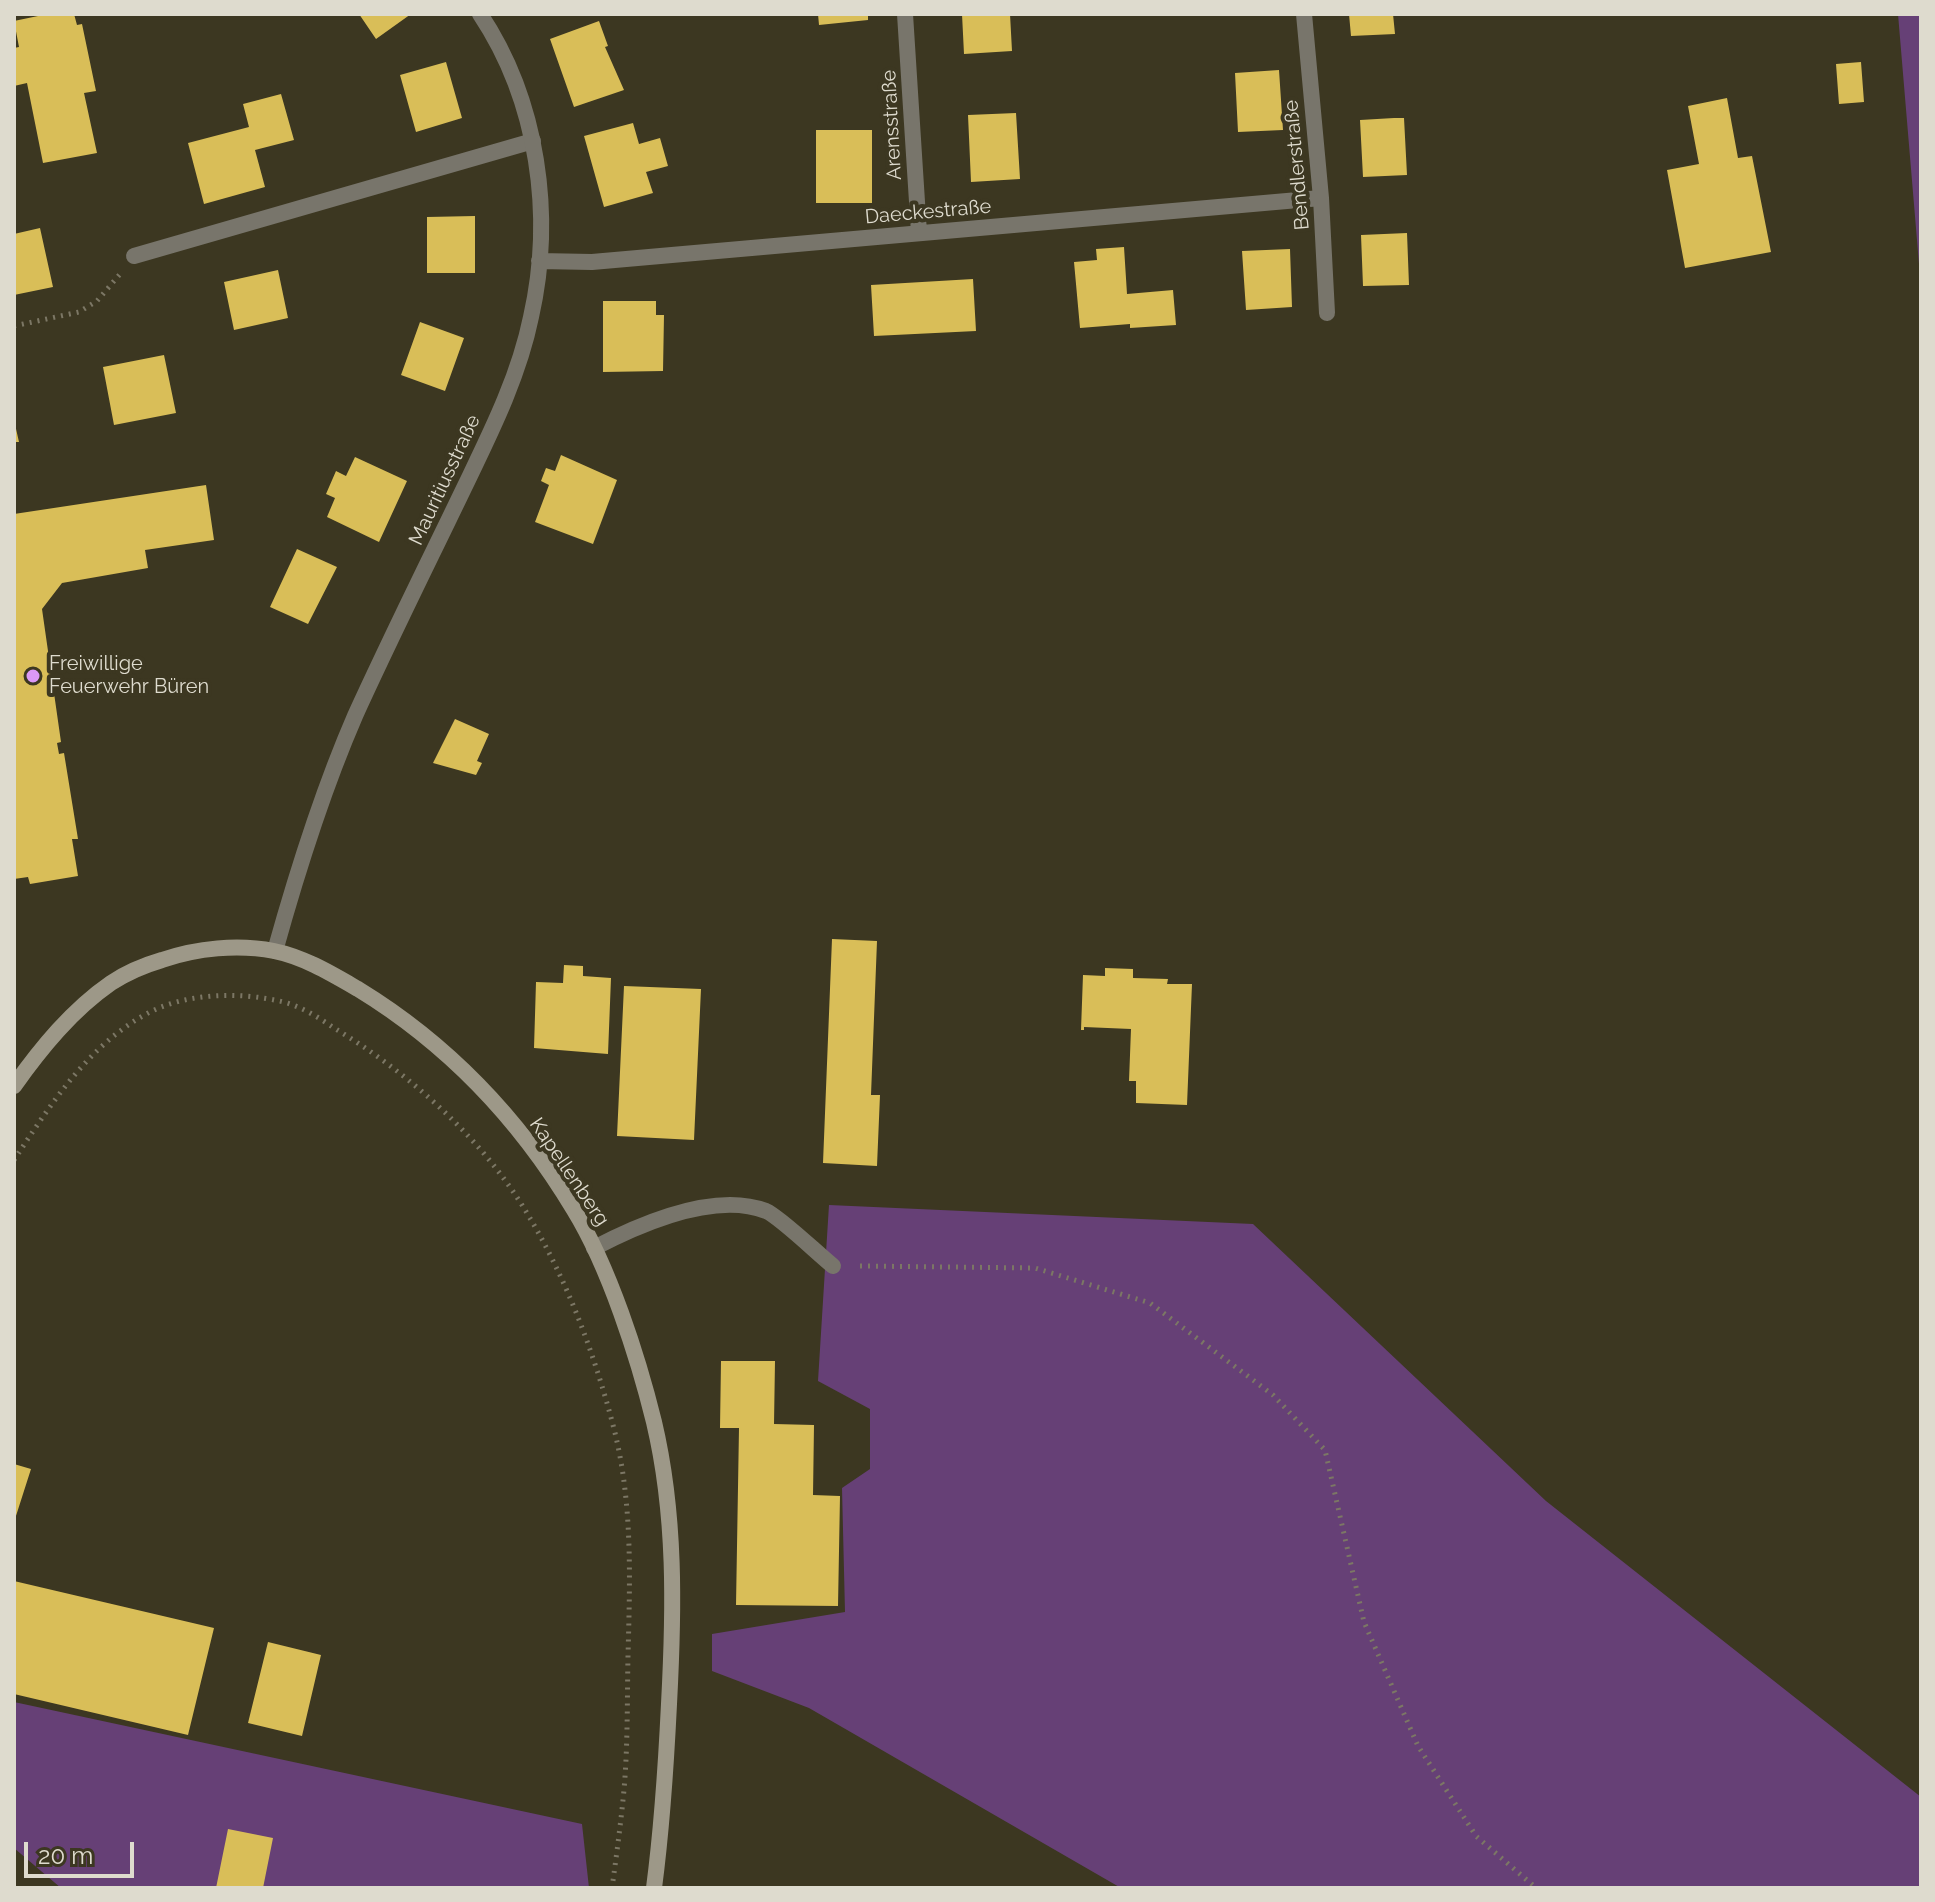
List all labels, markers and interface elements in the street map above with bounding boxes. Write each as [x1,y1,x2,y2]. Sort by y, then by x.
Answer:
street label: Arensstraße [877,69,907,181]
street label: Bendlerstraße [1279,99,1315,231]
street label: Daeckestraße [864,195,992,229]
street label: Mauritiusstraße [404,411,486,549]
place label: Freiwillige Feuerwehr Büren [49,652,209,699]
marker: Freiwillige Feuerwehr Büren [24,667,42,685]
street label: Kapellenberg [524,1113,614,1231]
scale bar [28,1826,138,1876]
text: 20 m [38,1841,93,1870]

